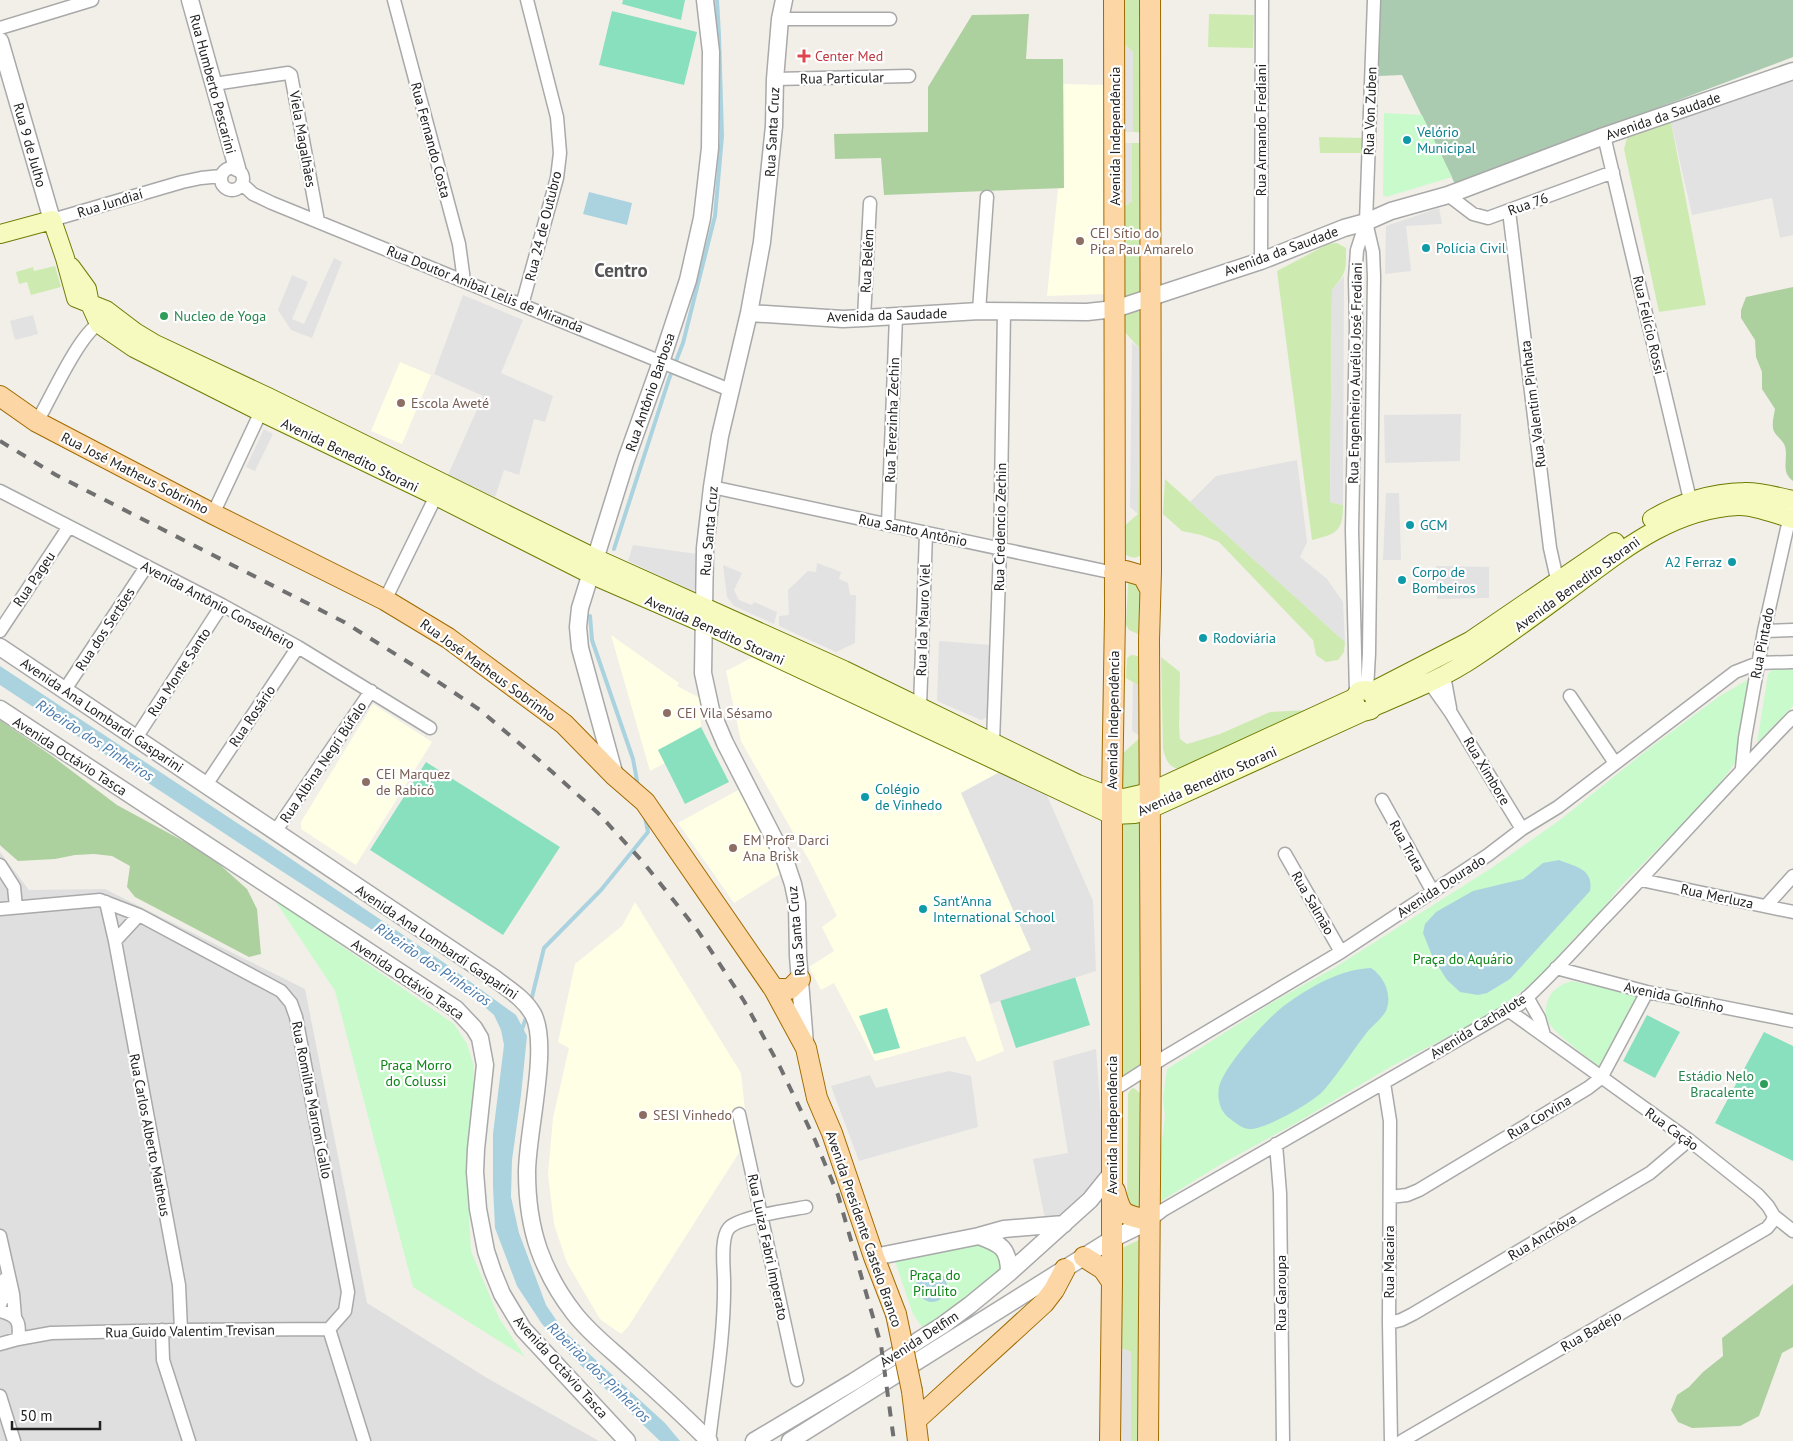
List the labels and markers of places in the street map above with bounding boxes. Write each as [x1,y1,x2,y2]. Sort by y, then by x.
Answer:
place label: Center Med [815,47,883,65]
marker: Center Med [797,49,811,63]
place label: Velório Municipal [1416,123,1476,157]
marker: Velório Municipal [1401,134,1413,146]
place label: CEI Sítio do Pica Pau Amarelo [1090,224,1194,258]
marker: CEI Sítio do Pica Pau Amarelo [1074,235,1086,247]
place label: Polícia Civil [1436,239,1506,257]
marker: Polícia Civil [1420,242,1432,254]
place label: Nucleo de Yoga [174,307,266,325]
marker: Nucleo de Yoga [158,310,170,322]
place label: Escola Aweté [411,394,489,412]
marker: Escola Aweté [395,397,407,409]
place label: GCM [1420,516,1448,534]
marker: GCM [1404,519,1416,531]
place label: A2 Ferraz [1665,553,1722,571]
marker: A2 Ferraz [1726,556,1738,568]
place label: Corpo de Bombeiros [1412,563,1476,597]
marker: Corpo de Bombeiros [1396,574,1408,586]
place label: Rodoviária [1213,629,1276,647]
marker: Rodoviária [1197,632,1209,644]
place label: CEI Vila Sésamo [677,704,773,722]
marker: CEI Vila Sésamo [661,707,673,719]
place label: CEI Marquez de Rabicó [376,765,450,799]
marker: CEI Marquez de Rabicó [360,776,372,788]
place label: Colégio de Vinhedo [875,780,942,814]
marker: Colégio de Vinhedo [859,791,871,803]
place label: EM Profª Darci Ana Brisk [743,831,829,865]
marker: EM Profª Darci Ana Brisk [727,842,739,854]
place label: Sant'Anna International School [933,892,1055,926]
marker: Sant'Anna International School [917,903,929,915]
place label: Estádio Nelo Bracalente [1678,1067,1754,1101]
marker: Estádio Nelo Bracalente [1758,1078,1770,1090]
place label: SESI Vinhedo [653,1106,732,1124]
marker: SESI Vinhedo [637,1109,649,1121]

